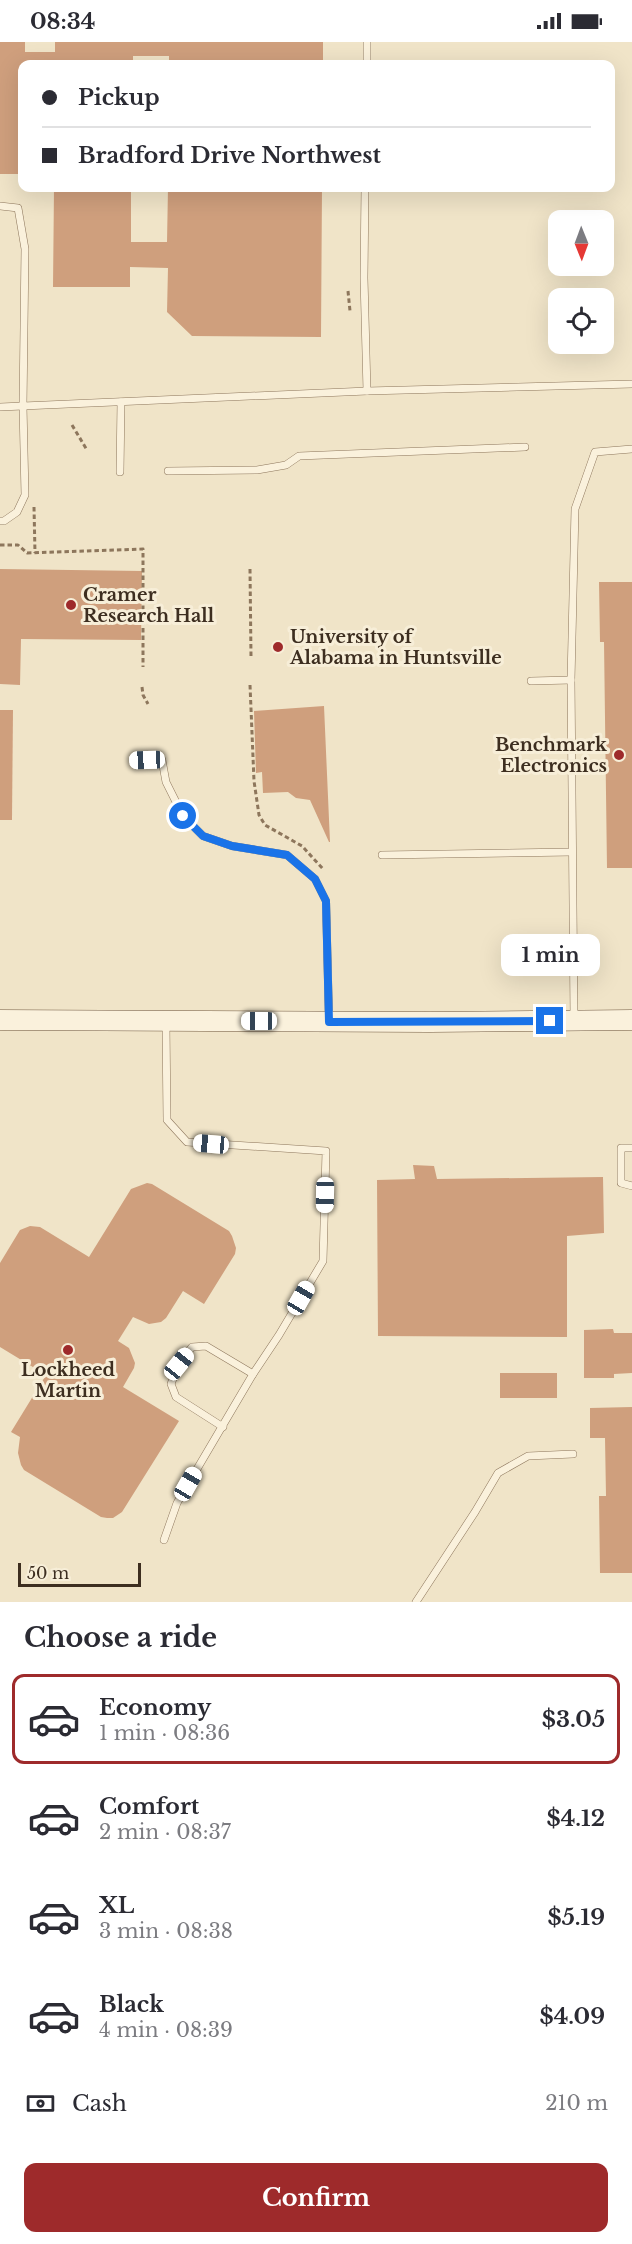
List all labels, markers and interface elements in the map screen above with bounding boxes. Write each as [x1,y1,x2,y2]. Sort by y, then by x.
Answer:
text: 08:34 [30,8,95,35]
text: Pickup [78,84,160,111]
text: Bradford Drive Northwest [78,142,381,169]
north arrow [548,210,614,276]
map controls [548,210,614,354]
button: locate [548,288,614,354]
place label: Cramer Research Hall [83,584,215,627]
marker: Cramer Research Hall [64,598,78,612]
place label: University of Alabama in Huntsville [289,626,502,669]
marker: University of Alabama in Huntsville [271,640,285,654]
place label: Benchmark Electronics [495,734,608,777]
marker: Benchmark Electronics [612,748,626,762]
car [129,750,165,770]
route start [169,802,196,829]
callout: 1 min [500,934,600,976]
text: 1 min [522,943,579,967]
route end [536,1007,563,1034]
car [241,1012,277,1030]
car [192,1133,230,1155]
car [316,1177,334,1213]
car [284,1278,318,1318]
marker: Lockheed Martin [61,1343,75,1357]
car [161,1344,197,1384]
place label: Lockheed Martin [21,1359,115,1402]
car [171,1464,205,1504]
scale bar [18,1560,141,1588]
text: 50 m [27,1563,69,1583]
text: Choose a ride [24,1621,217,1654]
icon: car [27,1692,81,1746]
text: Economy [99,1694,211,1721]
text: $3.05 [542,1706,605,1733]
text: 1 min · 08:36 [99,1721,230,1745]
icon: car [27,1791,81,1845]
text: Comfort [99,1793,199,1820]
text: $4.12 [547,1805,605,1832]
text: 2 min · 08:37 [99,1820,231,1844]
icon: car [27,1890,81,1944]
text: XL [99,1892,134,1919]
text: $5.19 [548,1904,605,1931]
text: 3 min · 08:38 [99,1919,233,1943]
icon: car [27,1989,81,2043]
text: Black [99,1991,164,2018]
text: $4.09 [540,2003,605,2030]
text: 4 min · 08:39 [99,2018,233,2042]
icon: cash [24,2087,57,2120]
text: Cash [72,2090,127,2117]
text: 210 m [545,2091,608,2115]
button: Confirm [24,2163,608,2232]

